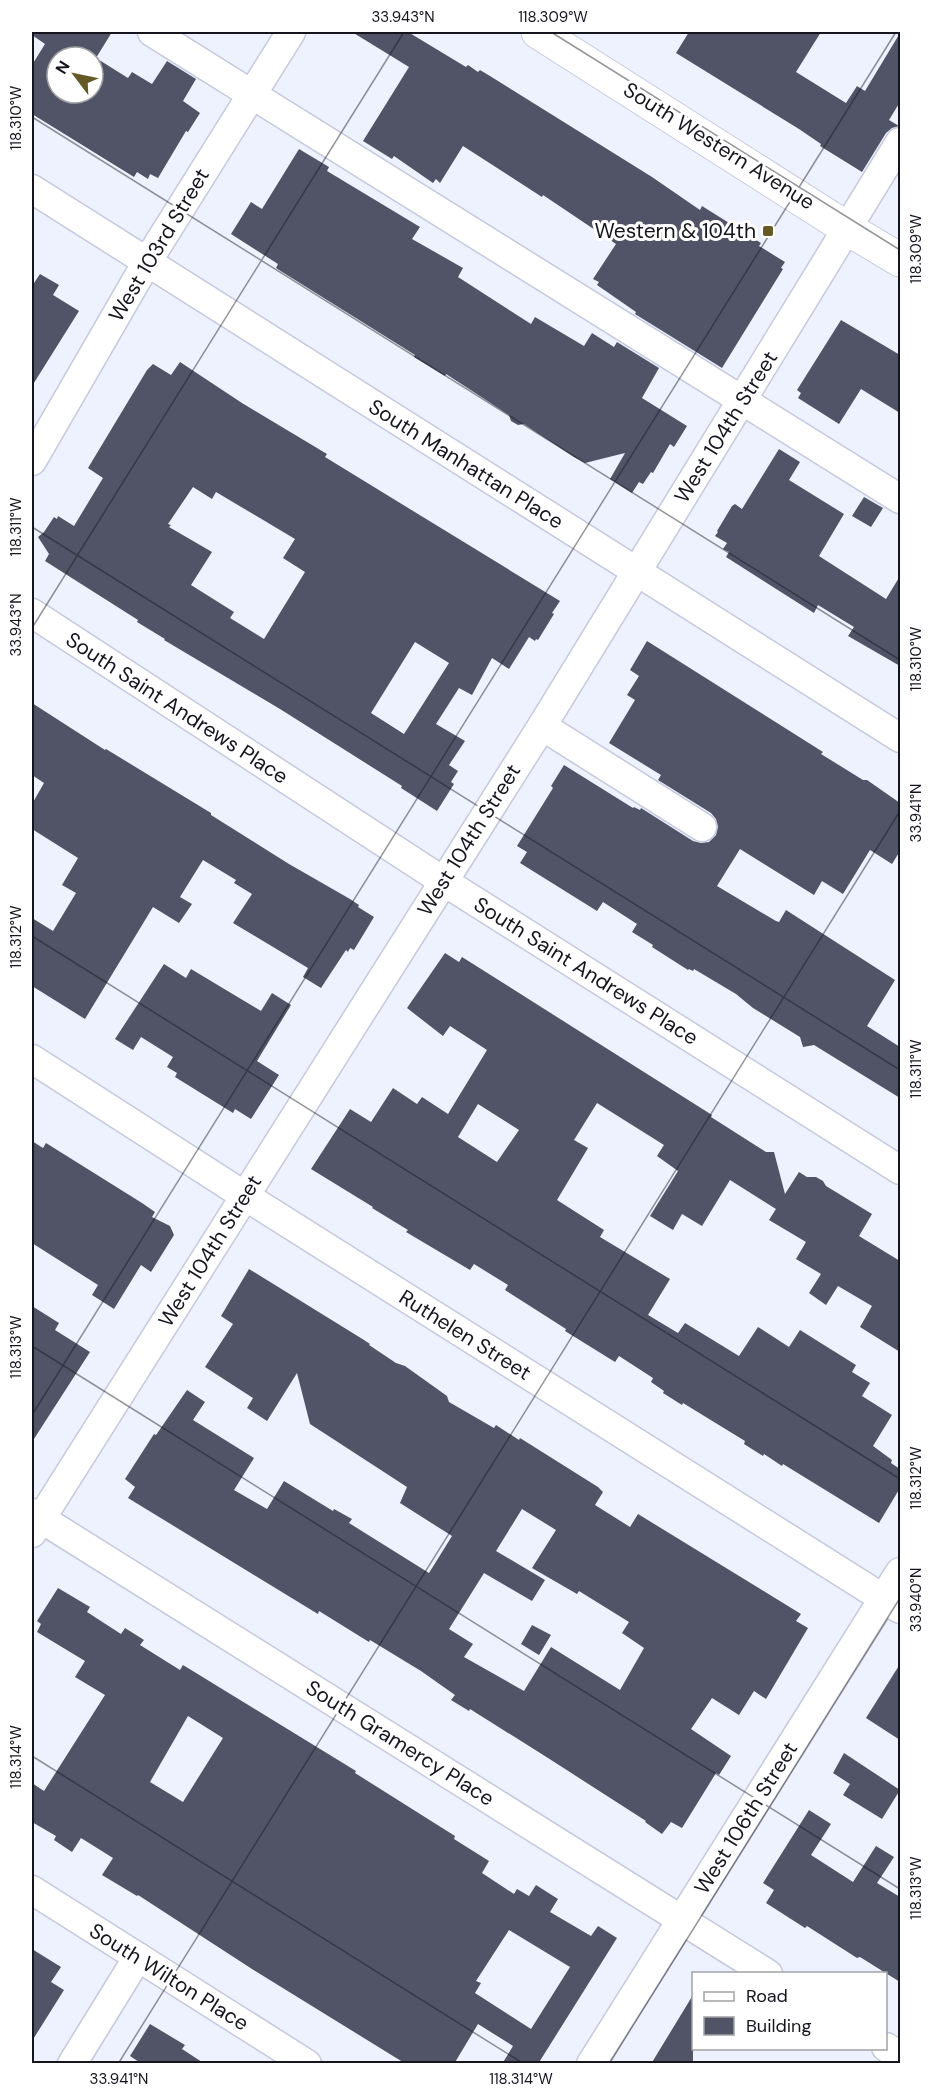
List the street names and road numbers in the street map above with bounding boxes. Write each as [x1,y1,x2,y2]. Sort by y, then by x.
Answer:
street label: South Western Avenue [618,76,820,216]
street label: West 103rd Street [102,163,216,327]
street label: West 104th Street [668,346,784,508]
street label: South Manhattan Place [363,393,569,535]
street label: South Saint Andrews Place [61,626,293,790]
street label: West 104th Street [411,759,527,921]
street label: South Saint Andrews Place [469,890,704,1052]
street label: West 104th Street [152,1170,268,1332]
street label: Ruthelen Street [394,1283,536,1387]
street label: South Gramercy Place [300,1674,500,1812]
street label: West 106th Street [688,1737,804,1899]
street label: South Wilton Place [84,1917,254,2037]

